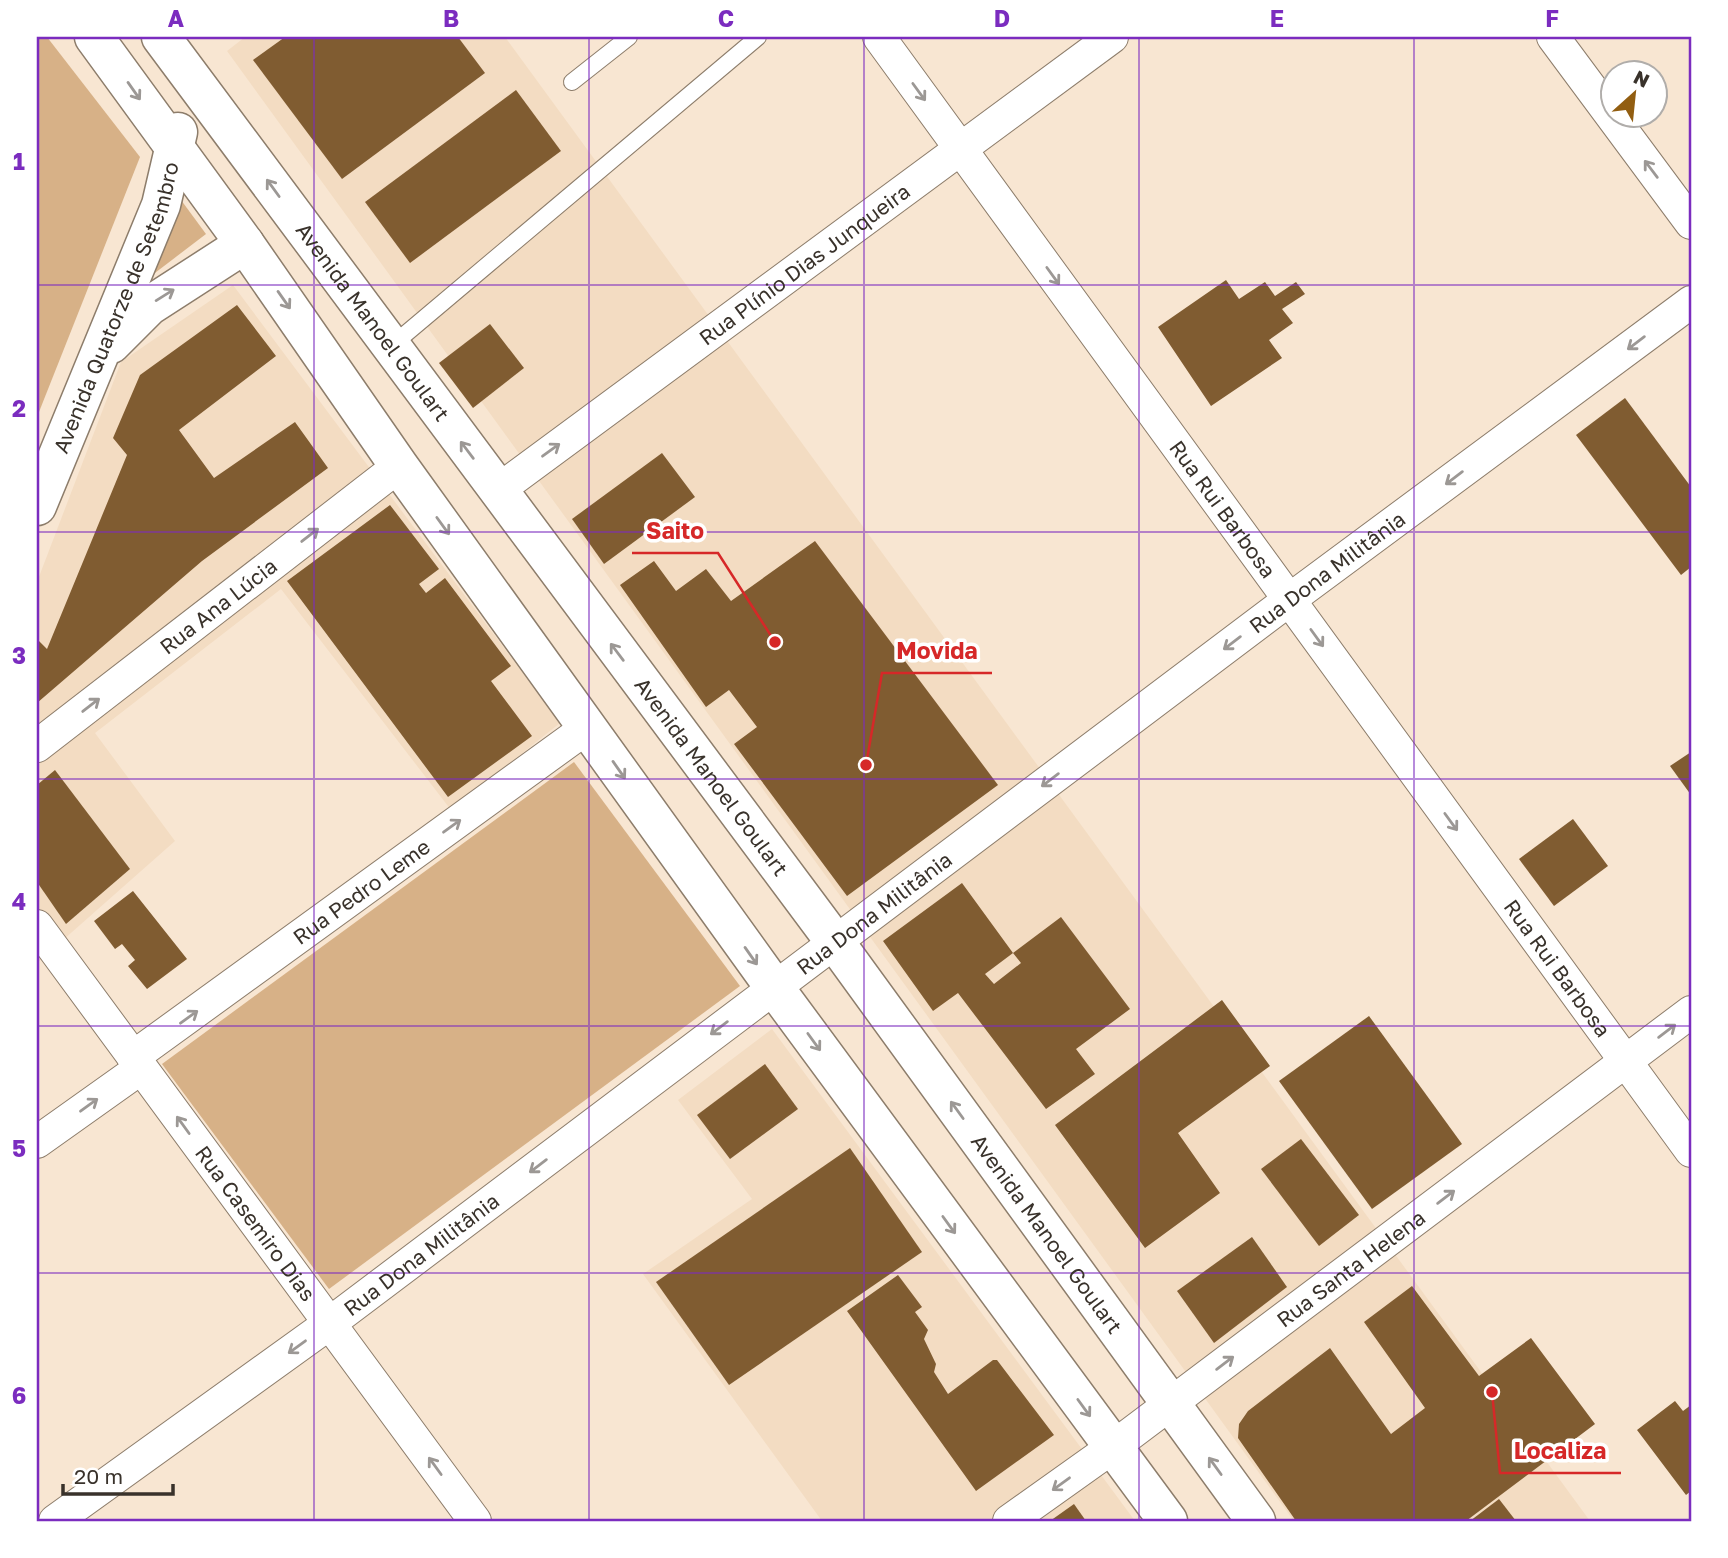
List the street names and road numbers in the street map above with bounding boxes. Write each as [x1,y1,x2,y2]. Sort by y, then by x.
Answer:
street label: Avenida Quatorze de Setembro [47,159,184,457]
street label: Rua Plínio Dias Junqueira [694,178,915,350]
street label: Avenida Manoel Goulart [291,218,455,426]
street label: Rua Rui Barbosa [1164,435,1282,583]
street label: Rua Dona Militânia [1244,506,1410,639]
street label: Rua Ana Lúcia [154,552,282,659]
street label: Avenida Manoel Goulart [629,672,794,881]
street label: Rua Pedro Leme [288,833,435,950]
street label: Rua Dona Militânia [791,846,957,980]
street label: Rua Rui Barbosa [1499,894,1616,1042]
street label: Avenida Manoel Goulart [966,1129,1128,1338]
street label: Rua Casemiro Dias [190,1140,322,1306]
street label: Rua Dona Militânia [338,1187,504,1321]
street label: Rua Santa Helena [1271,1204,1430,1332]

